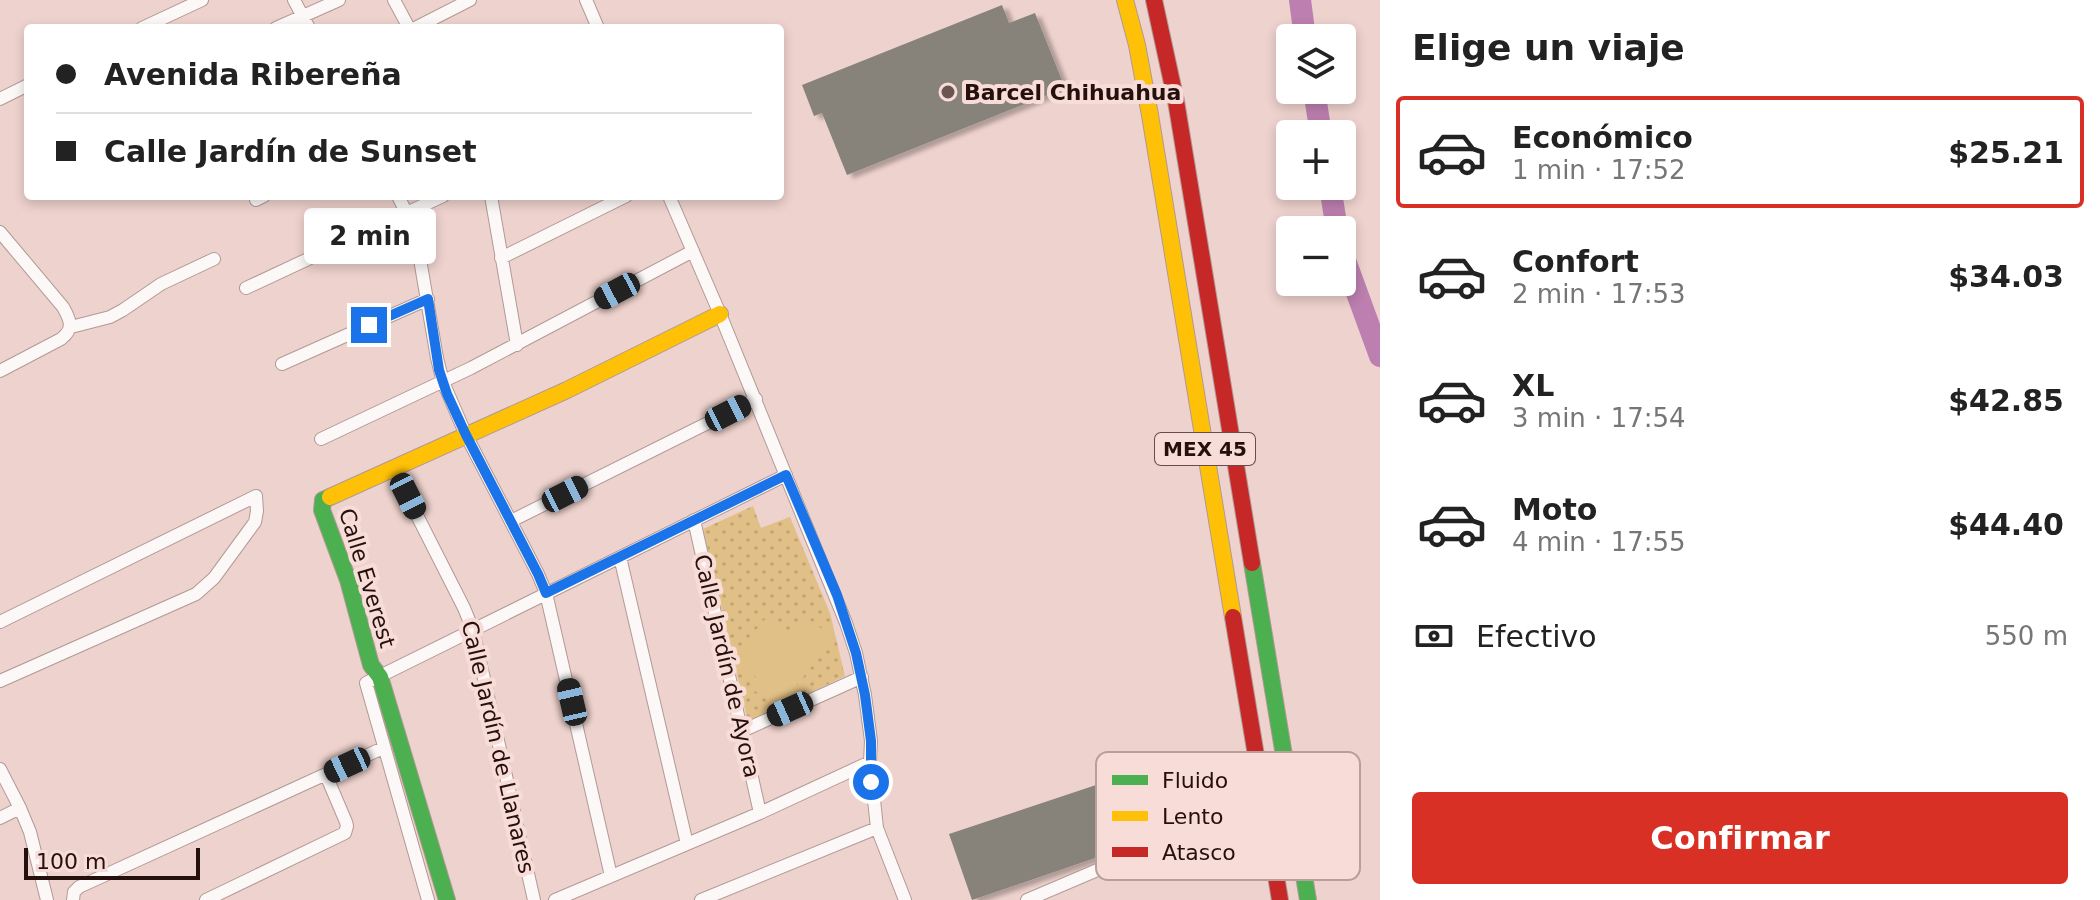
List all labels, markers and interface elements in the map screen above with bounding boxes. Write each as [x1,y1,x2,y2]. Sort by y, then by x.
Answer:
map controls [1276,24,1356,296]
button: layers [1276,24,1356,104]
text: Elige un viaje [1412,27,1685,68]
text: Avenida Ribereña [104,57,402,92]
place label: Barcel Chihuahua [964,80,1181,105]
marker: Barcel Chihuahua [939,83,957,101]
icon: car [1416,116,1488,188]
button: + [1276,120,1356,200]
text: Económico [1512,120,1693,155]
text: Calle Jardín de Sunset [104,134,477,169]
text: $25.21 [1948,135,2064,170]
text: 1 min · 17:52 [1512,155,1686,185]
callout: 2 min [303,209,435,265]
button: − [1276,216,1356,296]
text: 2 min [329,221,411,251]
icon: car [1416,240,1488,312]
text: Confort [1512,244,1639,279]
text: $34.03 [1948,259,2064,294]
car [590,269,644,313]
text: 2 min · 17:53 [1512,279,1686,309]
route end [351,307,387,343]
icon: car [1416,364,1488,436]
text: XL [1512,368,1554,403]
text: $42.85 [1948,383,2064,418]
car [701,391,755,435]
text: 3 min · 17:54 [1512,403,1686,433]
road number: MEX 45 [1155,433,1255,465]
car [386,469,430,523]
car [538,472,592,516]
icon: car [1416,488,1488,560]
text: Moto [1512,492,1597,527]
street label: Calle Everest [334,505,400,651]
text: $44.40 [1948,507,2064,542]
text: 4 min · 17:55 [1512,527,1686,557]
street label: Calle Jardín de Ayora [689,552,765,780]
icon: cash [1412,614,1456,658]
street label: Calle Jardín de Llanares [457,618,539,876]
text: Efectivo [1476,619,1597,654]
text: 550 m [1985,621,2068,651]
car [555,676,589,728]
car [763,688,817,730]
car [320,744,374,786]
legend [1096,752,1360,880]
route start [853,764,889,800]
text: Fluido [1162,768,1228,793]
button: Confirmar [1412,792,2068,884]
text: Lento [1162,804,1223,829]
text: Atasco [1162,840,1236,865]
scale bar [24,844,200,880]
text: 100 m [36,849,106,874]

